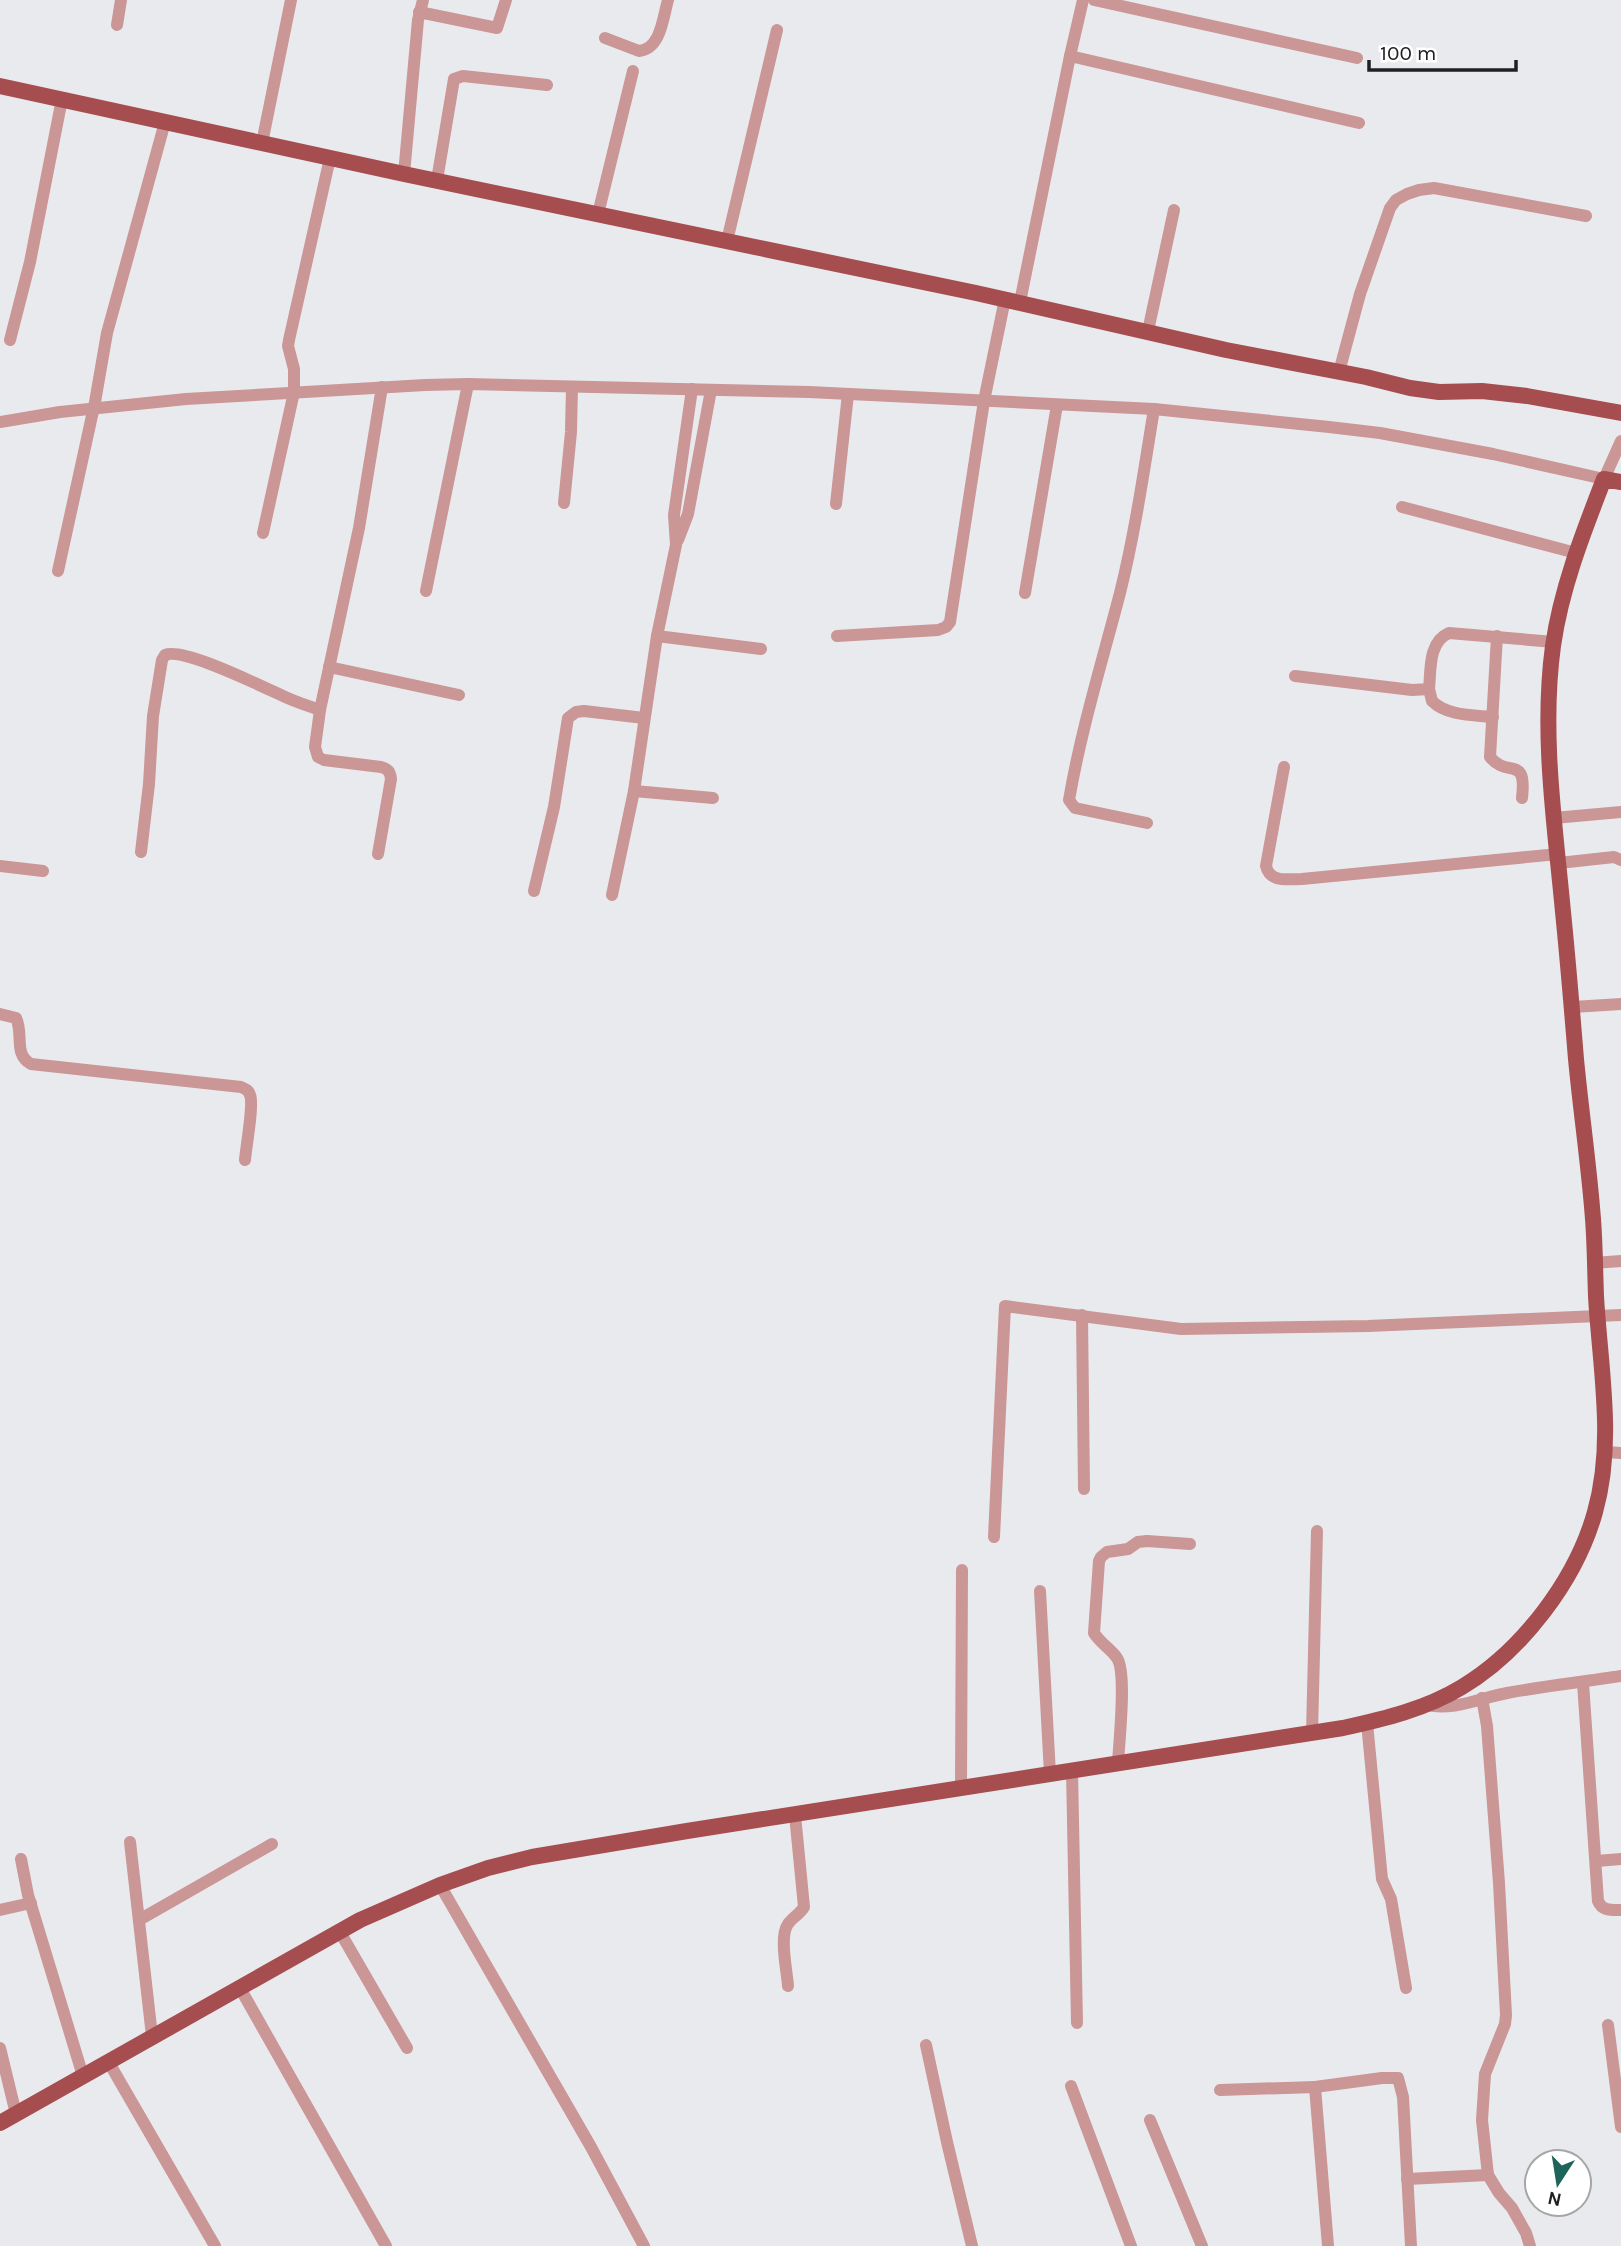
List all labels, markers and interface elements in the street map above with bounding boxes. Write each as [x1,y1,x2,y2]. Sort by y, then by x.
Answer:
scale bar [1369,28,1516,72]
text: 100 m [1380,41,1437,65]
north arrow [1523,2148,1593,2218]
text: N [1546,2186,1564,2211]

